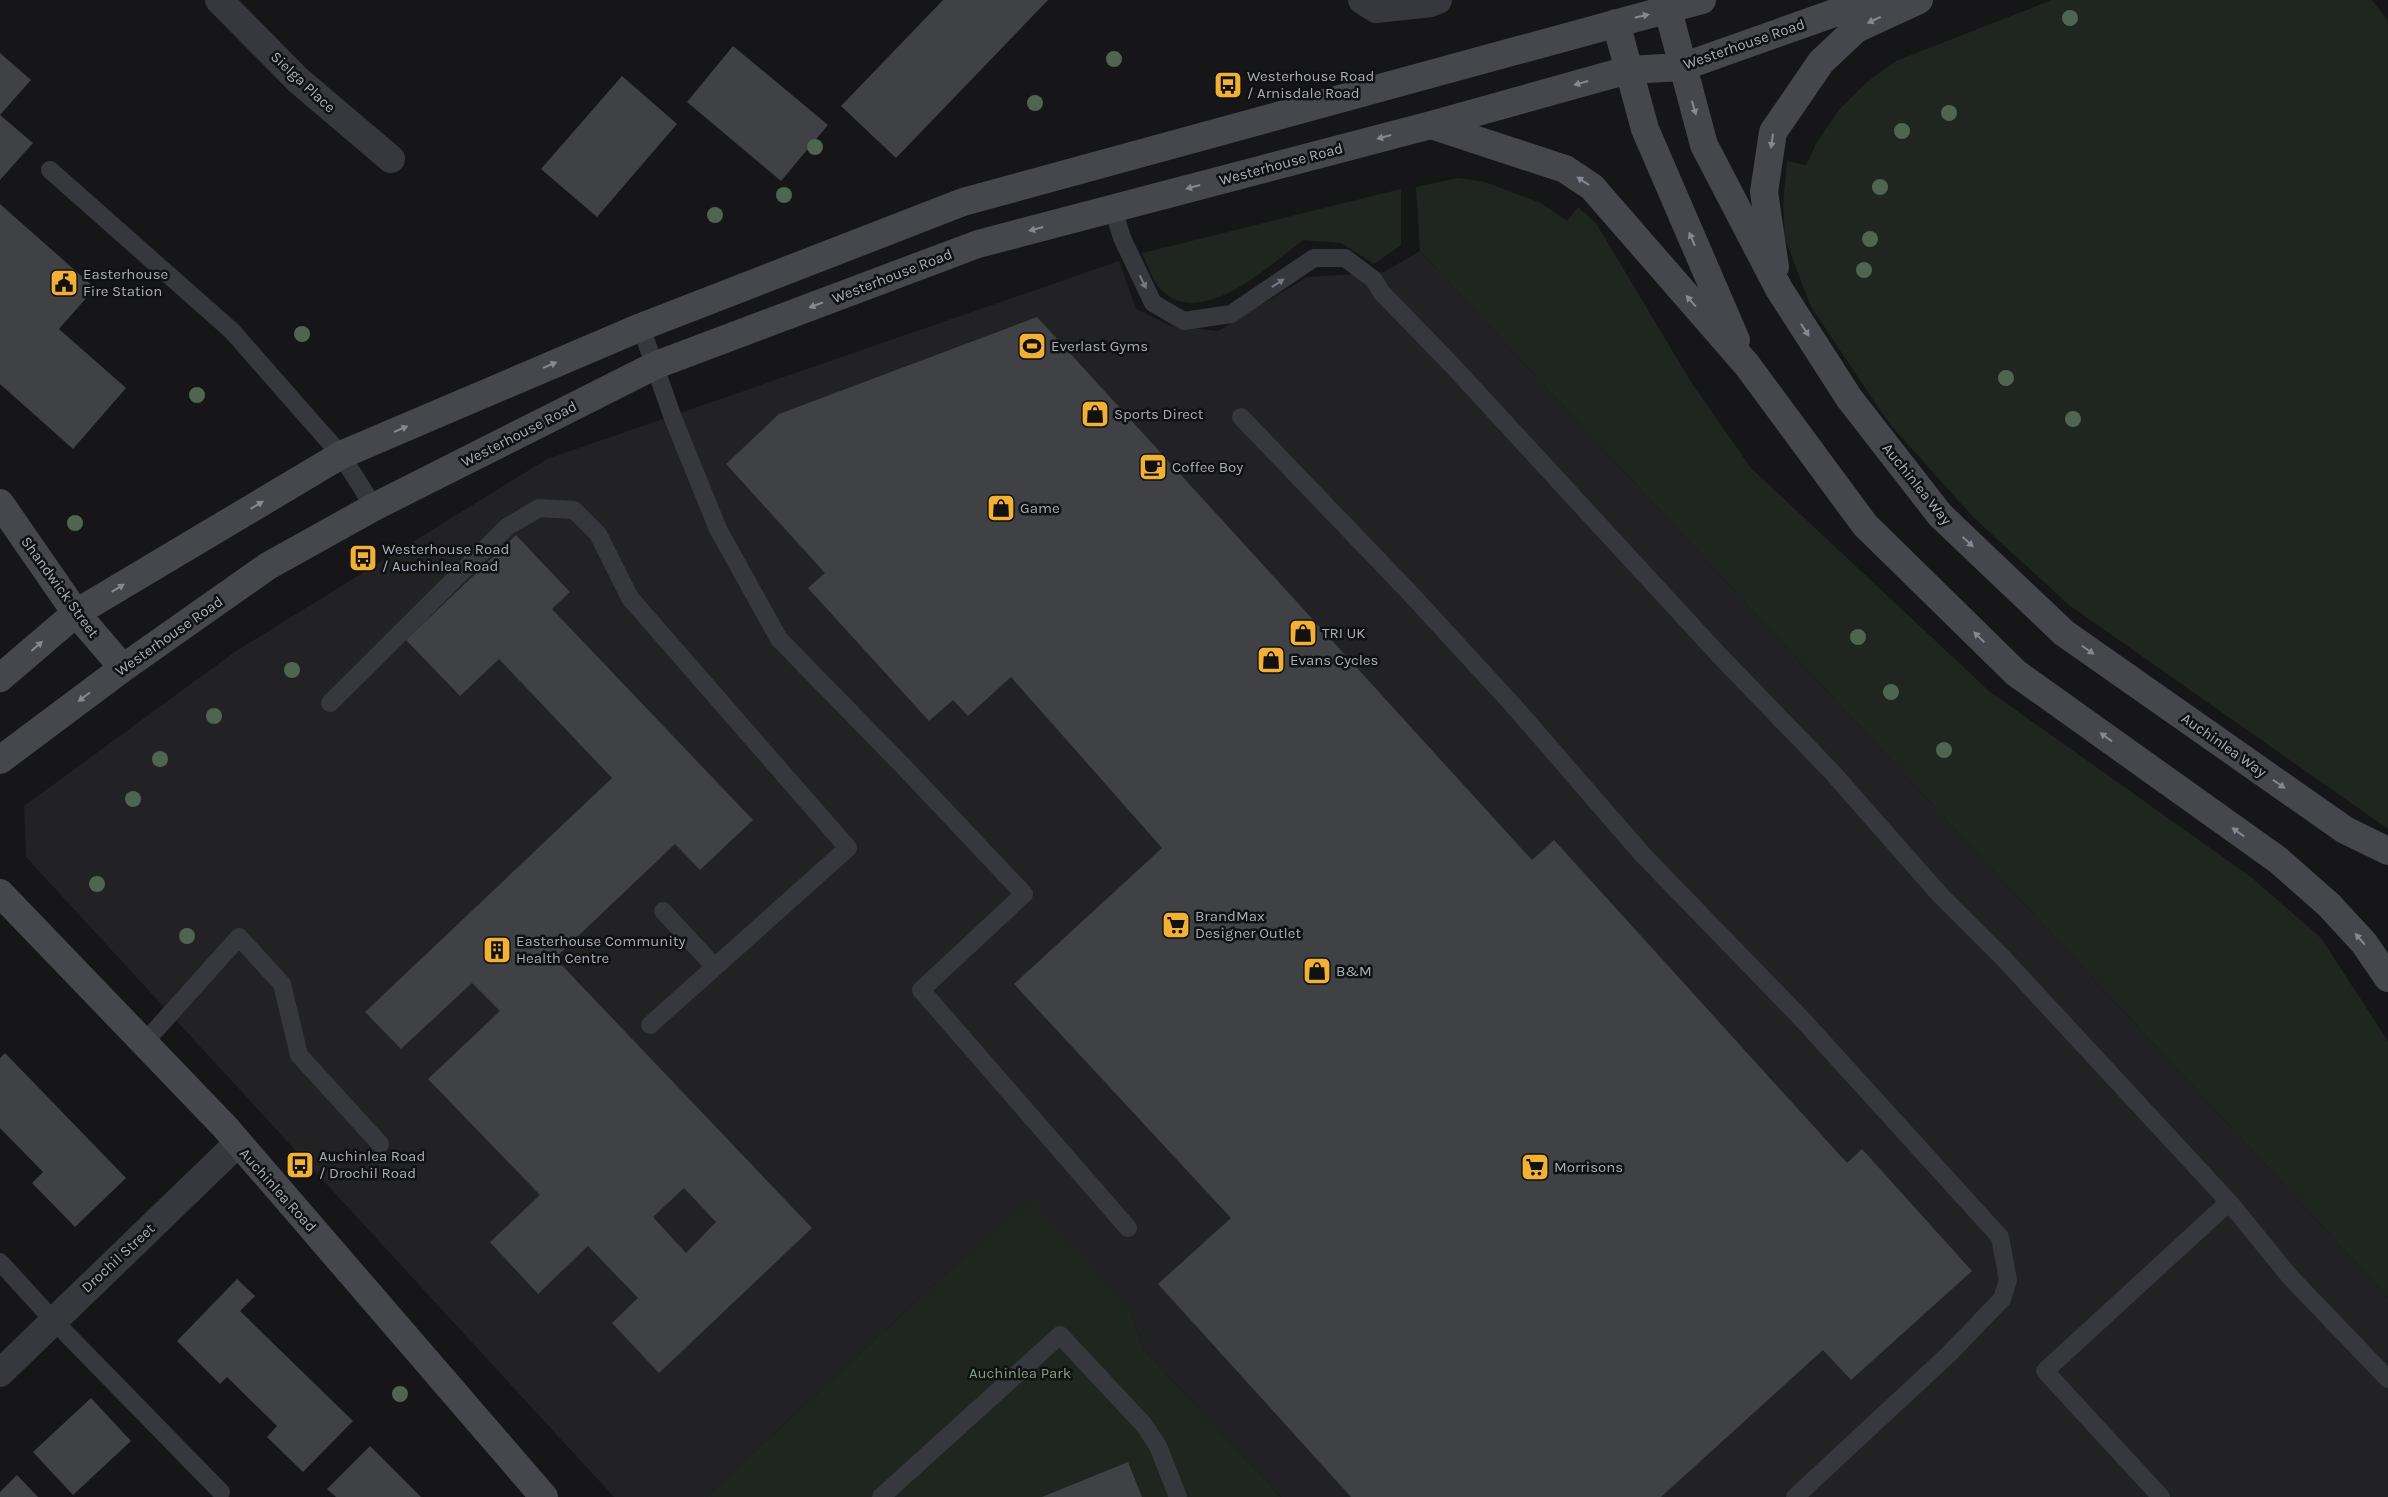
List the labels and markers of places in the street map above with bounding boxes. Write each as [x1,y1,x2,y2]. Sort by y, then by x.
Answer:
place label: Westerhouse Road / Arnisdale Road [1247,67,1374,102]
bus stop icon: Westerhouse Road / Arnisdale Road [1213,70,1243,100]
place label: Easterhouse Fire Station [83,265,168,300]
public building icon: Easterhouse Fire Station [49,268,79,298]
sports icon: Everlast Gyms [1017,331,1047,361]
place label: Everlast Gyms [1051,337,1148,355]
shop icon: Sports Direct [1080,399,1110,429]
place label: Sports Direct [1114,405,1204,423]
cafe icon: Coffee Boy [1138,452,1168,482]
place label: Coffee Boy [1172,458,1243,476]
shop icon: Game [986,493,1016,523]
place label: Game [1020,499,1060,517]
place label: Westerhouse Road / Auchinlea Road [382,540,509,575]
bus stop icon: Westerhouse Road / Auchinlea Road [348,543,378,573]
shop icon: TRI UK [1288,618,1318,648]
place label: TRI UK [1322,624,1365,642]
shop icon: Evans Cycles [1256,645,1286,675]
place label: Evans Cycles [1290,651,1378,669]
place label: BrandMax Designer Outlet [1195,907,1301,942]
supermarket icon: BrandMax Designer Outlet [1161,910,1191,940]
place label: Easterhouse Community Health Centre [516,932,686,967]
building icon: Easterhouse Community Health Centre [482,935,512,965]
shop icon: B&M [1302,956,1332,986]
place label: B&M [1336,962,1372,980]
place label: Auchinlea Road / Drochil Road [319,1147,425,1182]
bus stop icon: Auchinlea Road / Drochil Road [285,1150,315,1180]
supermarket icon: Morrisons [1520,1152,1550,1182]
place label: Morrisons [1554,1158,1623,1176]

